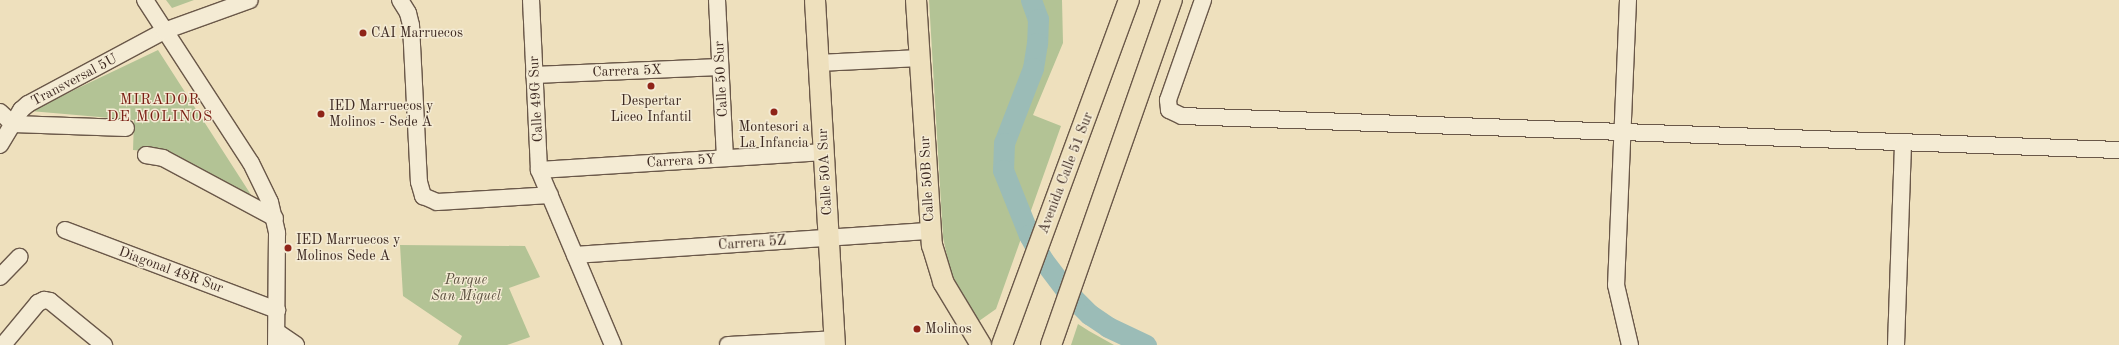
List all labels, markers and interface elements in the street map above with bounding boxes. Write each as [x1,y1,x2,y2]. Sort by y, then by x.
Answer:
place label: CAI Marruecos [371,25,463,41]
marker: CAI Marruecos [358,28,368,38]
street label: Calle 50 Sur [711,40,731,118]
street label: Transversal 5U [28,50,120,110]
street label: Calle 49G Sur [525,55,547,143]
street label: Carrera 5X [592,61,662,81]
marker: Despertar Liceo Infantil [646,81,656,91]
district label: MIRADOR DE MOLINOS [107,91,213,126]
place label: Despertar Liceo Infantil [610,93,692,126]
place label: IED Marruecos y Molinos - Sede A [329,98,434,130]
marker: Montesori a La Infancia [769,107,779,117]
marker: IED Marruecos y Molinos - Sede A [316,109,326,119]
street label: Avenida Calle 51 Sur [1035,110,1097,236]
place label: Montesori a La Infancia [739,119,809,152]
street label: Calle 50A Sur [814,128,836,216]
street label: Calle 50B Sur [916,136,938,222]
street label: Carrera 5Y [646,151,716,171]
place label: IED Marruecos y Molinos Sede A [296,232,401,264]
street label: Carrera 5Z [717,232,787,254]
street label: Diagonal 48R Sur [116,243,226,297]
marker: IED Marruecos y Molinos Sede A [283,243,293,253]
park label: Parque San Miguel [431,272,501,304]
place label: Molinos [925,321,972,337]
marker: Molinos [912,324,922,334]

